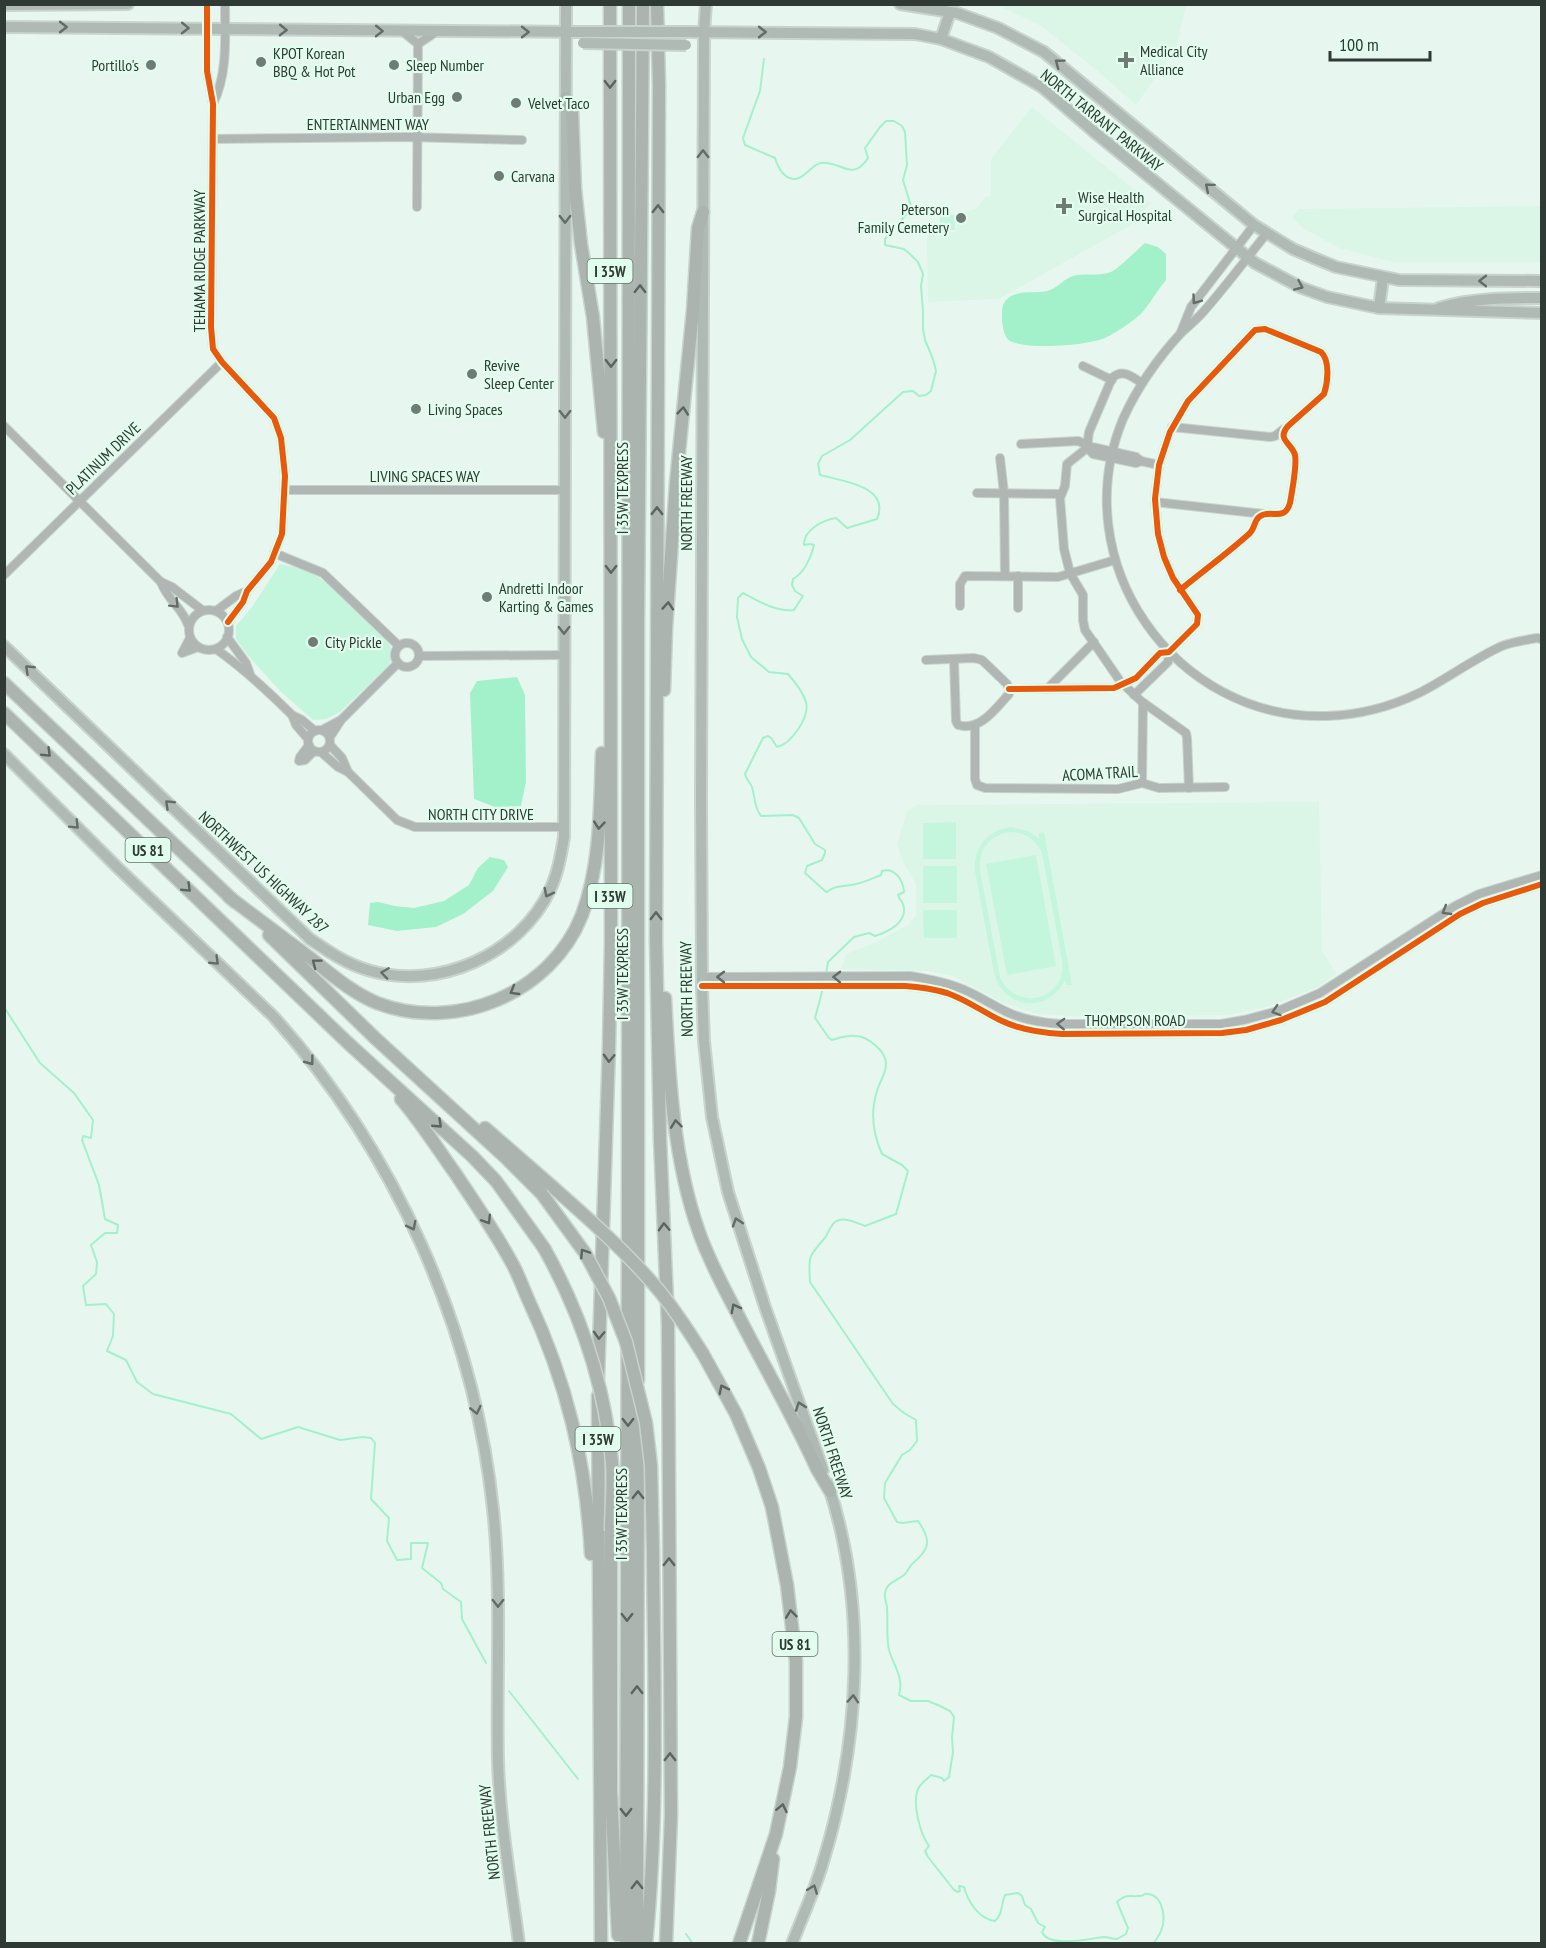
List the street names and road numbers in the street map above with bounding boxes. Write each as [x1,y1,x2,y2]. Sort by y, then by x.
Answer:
street label: NORTH TARRANT PARKWAY [1037,64,1168,176]
street label: ENTERTAINMENT WAY [307,114,430,134]
street label: TEHAMA RIDGE PARKWAY [189,189,209,332]
road number: I 35W [588,259,632,283]
street label: PLATINUM DRIVE [61,417,145,499]
street label: I 35W TEXPRESS [612,442,632,534]
street label: NORTH FREEWAY [676,454,696,551]
street label: LIVING SPACES WAY [370,466,481,486]
street label: ACOMA TRAIL [1062,761,1139,785]
street label: NORTH CITY DRIVE [428,804,534,824]
street label: NORTHWEST US HIGHWAY 287 [195,806,333,938]
road number: US 81 [126,838,170,862]
road number: I 35W [588,884,632,908]
street label: I 35W TEXPRESS [612,928,632,1020]
street label: NORTH FREEWAY [675,940,697,1037]
street label: THOMPSON ROAD [1084,1010,1186,1030]
street label: NORTH FREEWAY [809,1404,858,1502]
road number: I 35W [576,1427,620,1451]
street label: I 35W TEXPRESS [611,1468,631,1560]
road number: US 81 [772,1632,818,1656]
street label: NORTH FREEWAY [474,1783,504,1881]

